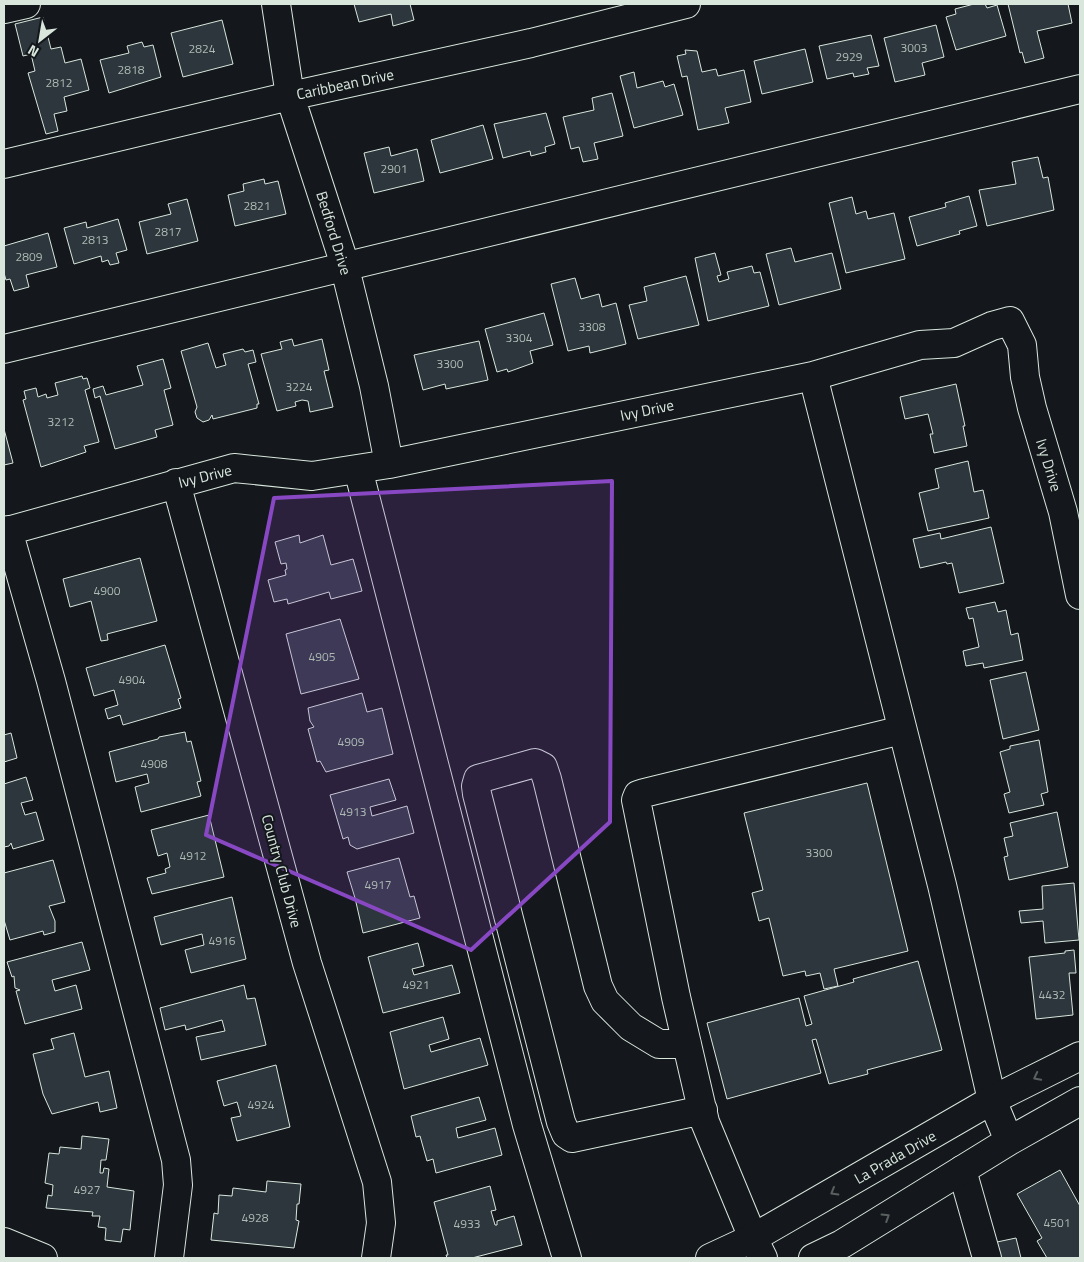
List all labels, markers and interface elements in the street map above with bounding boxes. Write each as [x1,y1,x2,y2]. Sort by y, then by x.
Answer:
north arrow [15,15,65,65]
house number: 3003 [901,38,927,57]
house number: 2824 [189,39,216,58]
text: N [23,40,43,63]
house number: 2929 [836,47,863,66]
house number: 2818 [118,60,145,79]
street label: Caribbean Drive [294,62,396,106]
house number: 2812 [46,73,72,92]
house number: 2901 [381,159,407,178]
street label: Bedford Drive [310,188,358,278]
house number: 2821 [244,196,270,215]
house number: 2817 [155,222,181,241]
house number: 2813 [82,230,108,249]
house number: 2809 [16,247,43,266]
house number: 3308 [579,317,606,336]
house number: 3304 [506,328,533,347]
house number: 3300 [437,354,464,373]
house number: 3224 [286,377,313,396]
street label: Ivy Drive [618,393,676,427]
house number: 3212 [48,412,74,431]
street label: Ivy Drive [1030,436,1068,494]
street label: Ivy Drive [176,458,234,494]
house number: 4900 [94,581,121,600]
house number: 4905 [309,647,336,666]
house number: 4904 [119,670,146,689]
house number: 4909 [338,732,365,751]
house number: 4908 [141,754,168,773]
house number: 4913 [340,802,366,821]
street label: Country Club Drive [256,812,308,930]
house number: 3300 [806,843,833,862]
house number: 4912 [180,846,206,865]
house number: 4917 [365,875,391,894]
house number: 4916 [209,931,236,950]
house number: 4921 [403,975,429,994]
house number: 4432 [1039,985,1065,1004]
one-way arrow [1033,1071,1042,1081]
house number: 4924 [248,1095,275,1114]
street label: La Prada Drive [850,1124,940,1190]
house number: 4927 [74,1180,100,1199]
one-way arrow [831,1186,840,1196]
house number: 4928 [242,1208,269,1227]
one-way arrow [881,1213,890,1223]
house number: 4501 [1044,1213,1070,1232]
house number: 4933 [454,1214,480,1233]

